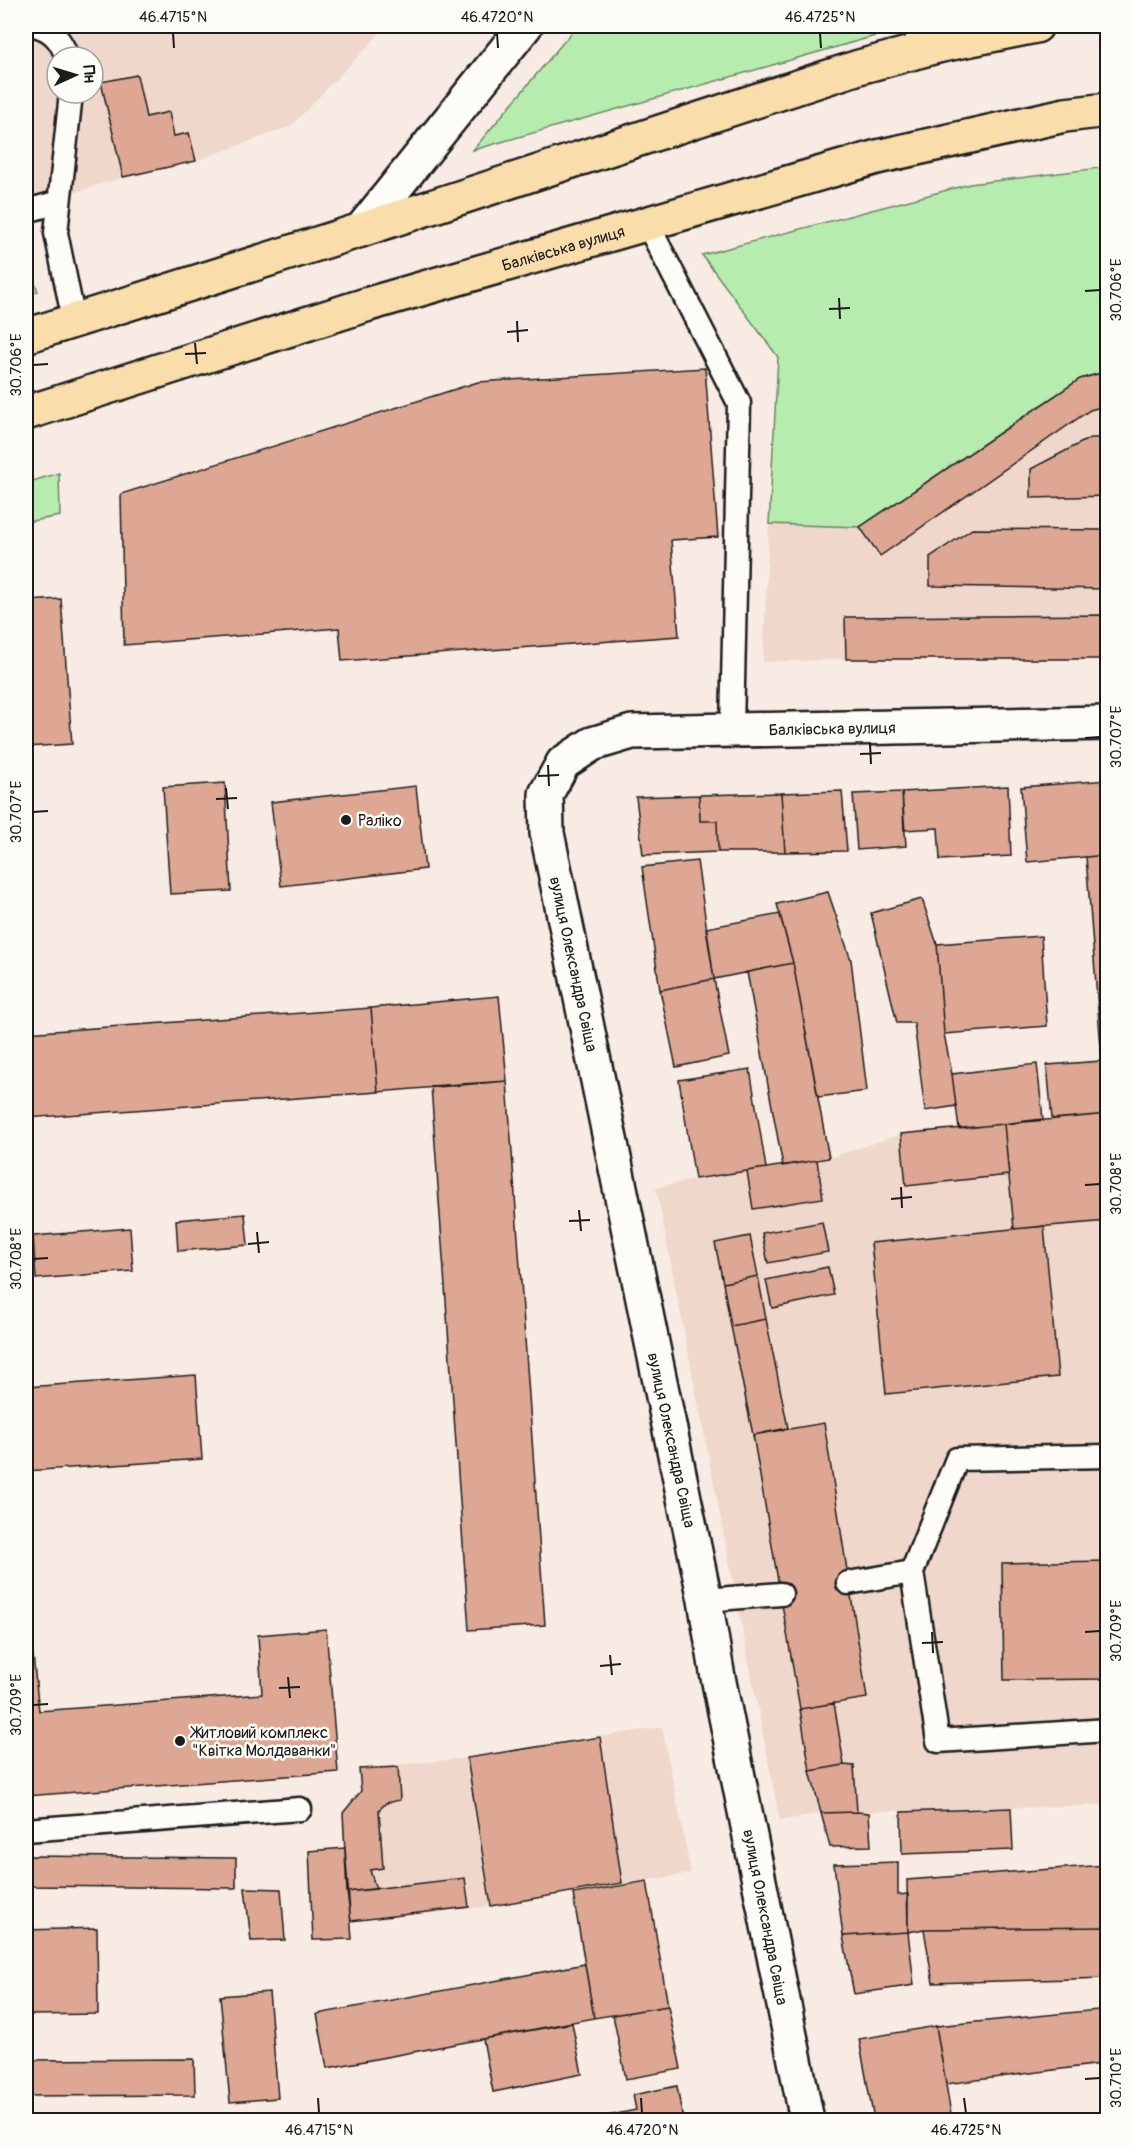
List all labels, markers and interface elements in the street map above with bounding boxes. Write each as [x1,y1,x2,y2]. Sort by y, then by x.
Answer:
text: 46.4715°N [139,8,207,27]
text: 46.4720°N [461,8,533,27]
text: 46.4725°N [785,8,855,27]
north arrow [45,45,105,105]
text: Пн [78,65,100,84]
street label: Балківська вулиця [500,222,627,276]
text: 30.706°E [1107,258,1126,322]
text: 30.706°E [7,333,26,397]
text: 30.707°E [1107,706,1126,768]
street label: Балківська вулиця [768,718,896,740]
text: 30.707°E [7,781,26,843]
place label: Раліко [358,811,402,831]
marker: Раліко [339,813,353,827]
street label: вулиця Олександра Свіща [545,875,601,1054]
text: 30.708°E [1107,1153,1126,1215]
text: 30.708°E [7,1228,26,1290]
street label: вулиця Олександра Свіща [643,1351,699,1530]
text: 30.709°E [1107,1600,1126,1662]
text: 30.709°E [7,1674,26,1736]
place label: Житловий комплекс "Квітка Молдаванки" [189,1723,336,1761]
marker: Житловий комплекс "Квітка Молдаванки" [173,1734,187,1748]
street label: вулиця Олександра Свіща [738,1828,792,2007]
text: 30.710°E [1107,2048,1126,2108]
text: 46.4715°N [285,2121,353,2140]
text: 46.4720°N [606,2121,678,2140]
text: 46.4725°N [931,2121,1001,2140]

